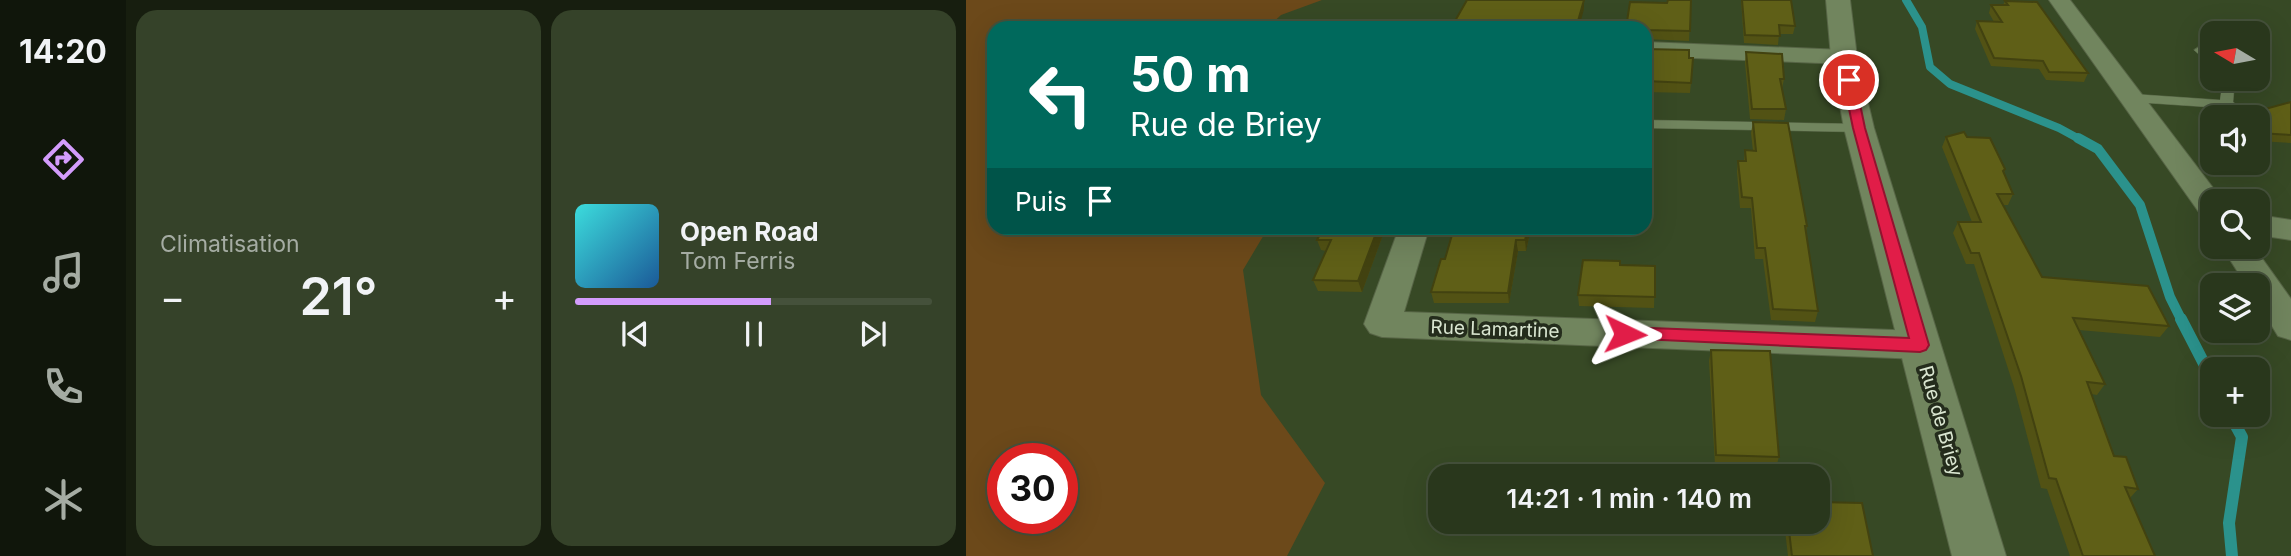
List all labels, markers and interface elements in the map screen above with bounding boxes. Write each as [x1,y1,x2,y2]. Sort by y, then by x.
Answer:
north arrow [2200,21,2270,91]
map controls [2200,21,2270,427]
text: 14:20 [19,32,107,71]
text: 50 m [1130,45,1251,104]
icon: left [1015,49,1106,140]
pin [1819,50,1879,110]
icon: arrive [1830,61,1868,99]
text: Rue de Briey [1130,105,1322,144]
button: sound [2200,105,2270,175]
icon: directions [39,135,88,184]
icon: arrive [1081,182,1119,220]
text: Puis [1015,186,1067,217]
button: search [2200,189,2270,259]
text: Open Road [680,216,819,247]
text: Climatisation [160,230,300,258]
text: Tom Ferris [680,247,795,275]
icon: music [39,248,88,297]
text: 21° [299,265,378,328]
button: layers [2200,273,2270,343]
text: − [160,274,185,320]
text: + [492,274,517,320]
position arrow [1588,297,1662,371]
icon: previous [616,315,654,353]
icon: pause [735,315,773,353]
icon: next [854,315,892,353]
street label: Rue Lamartine [1430,315,1560,343]
button: + [2200,357,2270,427]
icon: phone [39,362,88,411]
street label: Rue de Briey [1914,363,1968,479]
speed limit sign: 30 [987,443,1078,534]
icon: climate [39,475,88,524]
text: 14:21 · 1 min · 140 m [1506,483,1752,514]

